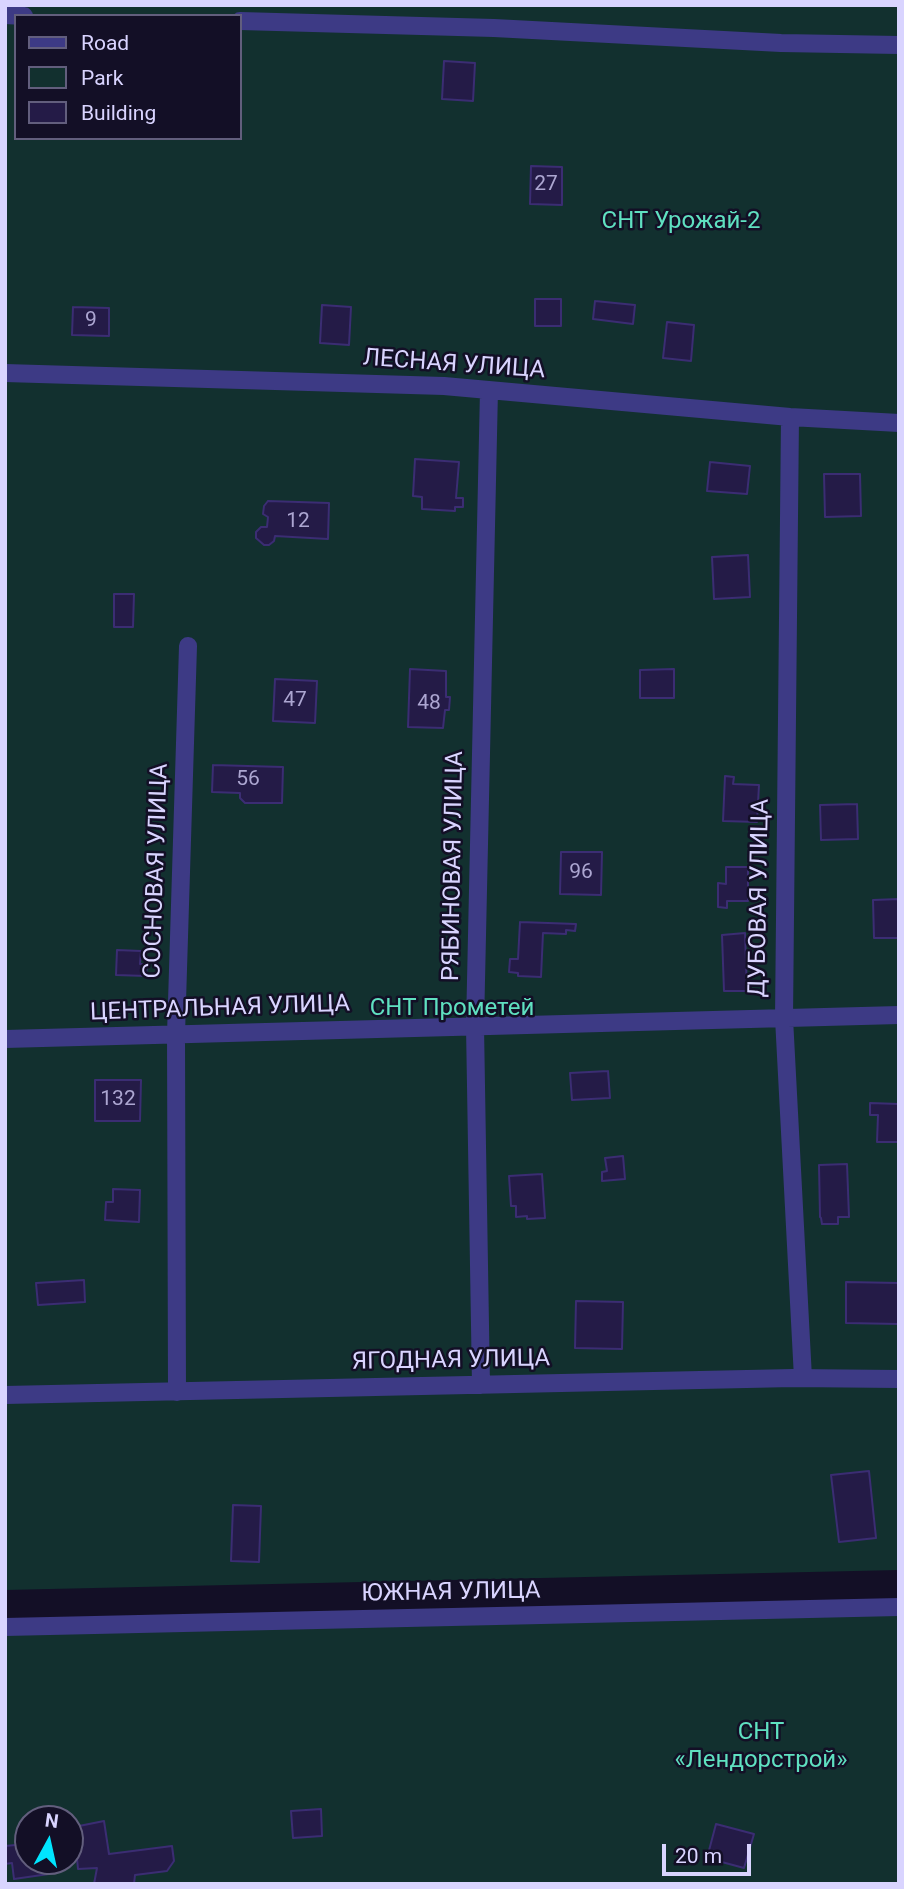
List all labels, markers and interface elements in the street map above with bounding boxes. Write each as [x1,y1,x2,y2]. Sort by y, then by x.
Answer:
legend [14,14,242,140]
text: Road [81,31,129,55]
text: Park [81,66,123,90]
text: Building [81,101,156,125]
house number: 27 [534,172,558,198]
park label: СНТ Урожай-2 [602,208,760,236]
house number: 9 [85,308,97,334]
street label: ЛЕСНАЯ УЛИЦА [362,344,546,386]
house number: 12 [286,509,310,535]
house number: 47 [283,688,307,714]
house number: 48 [417,691,441,717]
street label: РЯБИНОВАЯ УЛИЦА [438,751,470,981]
street label: СОСНОВАЯ УЛИЦА [139,763,175,979]
house number: 56 [236,767,260,793]
street label: ДУБОВАЯ УЛИЦА [744,798,776,998]
house number: 96 [569,860,593,886]
street label: ЦЕНТРАЛЬНАЯ УЛИЦА [90,990,350,1028]
park label: СНТ Прометей [370,995,534,1023]
house number: 132 [100,1087,136,1113]
street label: ЯГОДНАЯ УЛИЦА [352,1345,550,1377]
street label: ЮЖНАЯ УЛИЦА [361,1577,541,1609]
park label: СНТ «Лендорстрой» [675,1719,847,1775]
north arrow [14,1805,84,1875]
text: N [43,1808,60,1833]
scale bar [666,1829,755,1873]
text: 20 m [675,1844,722,1868]

